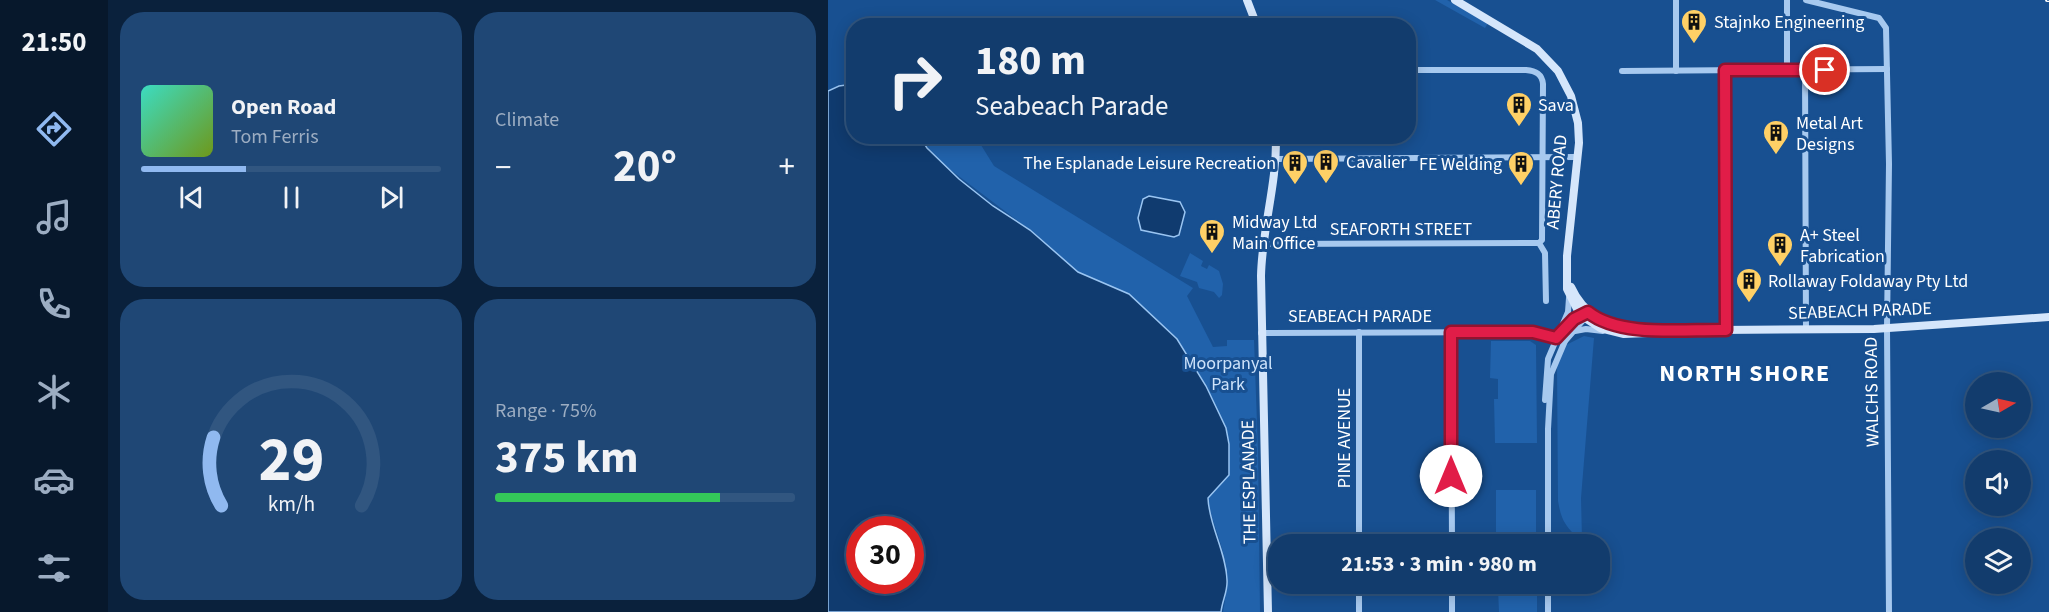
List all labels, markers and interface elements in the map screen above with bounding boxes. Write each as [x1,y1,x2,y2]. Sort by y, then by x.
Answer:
building icon: Stajnko Engineering [1679,7,1709,45]
place label: Stajnko Engineering [1714,10,1864,35]
text: 21:50 [21,23,87,62]
text: 180 m [975,31,1086,91]
icon: right [876,42,954,120]
pin [1799,44,1850,95]
icon: arrive [1808,53,1841,86]
text: Seabeach Parade [975,87,1168,126]
building icon: Sava [1504,90,1534,128]
text: Open Road [231,91,336,123]
place label: Sava [1538,93,1574,118]
text: Climate [495,106,559,134]
icon: directions [33,108,75,150]
place label: Metal Art Designs [1796,111,1863,157]
building icon: Metal Art Designs [1761,118,1791,156]
text: Tom Ferris [231,123,319,151]
street label: ABERY ROAD [1540,134,1574,230]
text: 20° [613,135,677,199]
text: − [495,144,511,191]
text: + [779,144,795,191]
building icon: Cavalier [1311,147,1341,185]
building icon: The Esplanade Leisure Recreation [1280,148,1310,186]
building icon: FE Welding [1506,149,1536,187]
place label: Cavalier [1346,150,1407,175]
place label: The Esplanade Leisure Recreation [1023,151,1276,176]
place label: FE Welding [1419,152,1502,177]
icon: previous [175,181,208,214]
icon: pause [275,181,308,214]
icon: next [375,181,408,214]
icon: music [33,196,75,238]
place label: Midway Ltd Main Office [1232,210,1318,256]
building icon: Midway Ltd Main Office [1197,217,1227,255]
street label: SEAFORTH STREET [1330,217,1472,242]
place label: A+ Steel Fabrication [1800,223,1885,269]
building icon: A+ Steel Fabrication [1765,230,1795,268]
building icon: Rollaway Foldaway Pty Ltd [1734,266,1764,304]
place label: Rollaway Foldaway Pty Ltd [1768,269,1968,294]
icon: phone [33,283,75,325]
street label: SEABEACH PARADE [1788,296,1932,326]
street label: SEABEACH PARADE [1288,304,1432,329]
street label: WALCHS ROAD [1859,337,1885,447]
park label: Moorpanyal Park [1183,351,1273,397]
district label: NORTH SHORE [1659,356,1831,391]
icon: climate [33,371,75,413]
north arrow [1965,372,2031,438]
map controls [1965,372,2031,594]
street label: PINE AVENUE [1332,388,1357,488]
text: Range · 75% [495,397,596,425]
text: 29 [258,416,324,505]
street label: THE ESPLANADE [1235,420,1263,544]
text: 375 km [495,426,639,490]
position arrow [1419,444,1483,508]
button: sound [1965,450,2031,516]
icon: car [33,459,75,501]
text: km/h [267,490,315,521]
speed limit sign: 30 [846,516,924,594]
button: layers [1965,528,2031,594]
icon: filters [33,547,75,589]
text: 21:53 · 3 min · 980 m [1341,548,1537,580]

